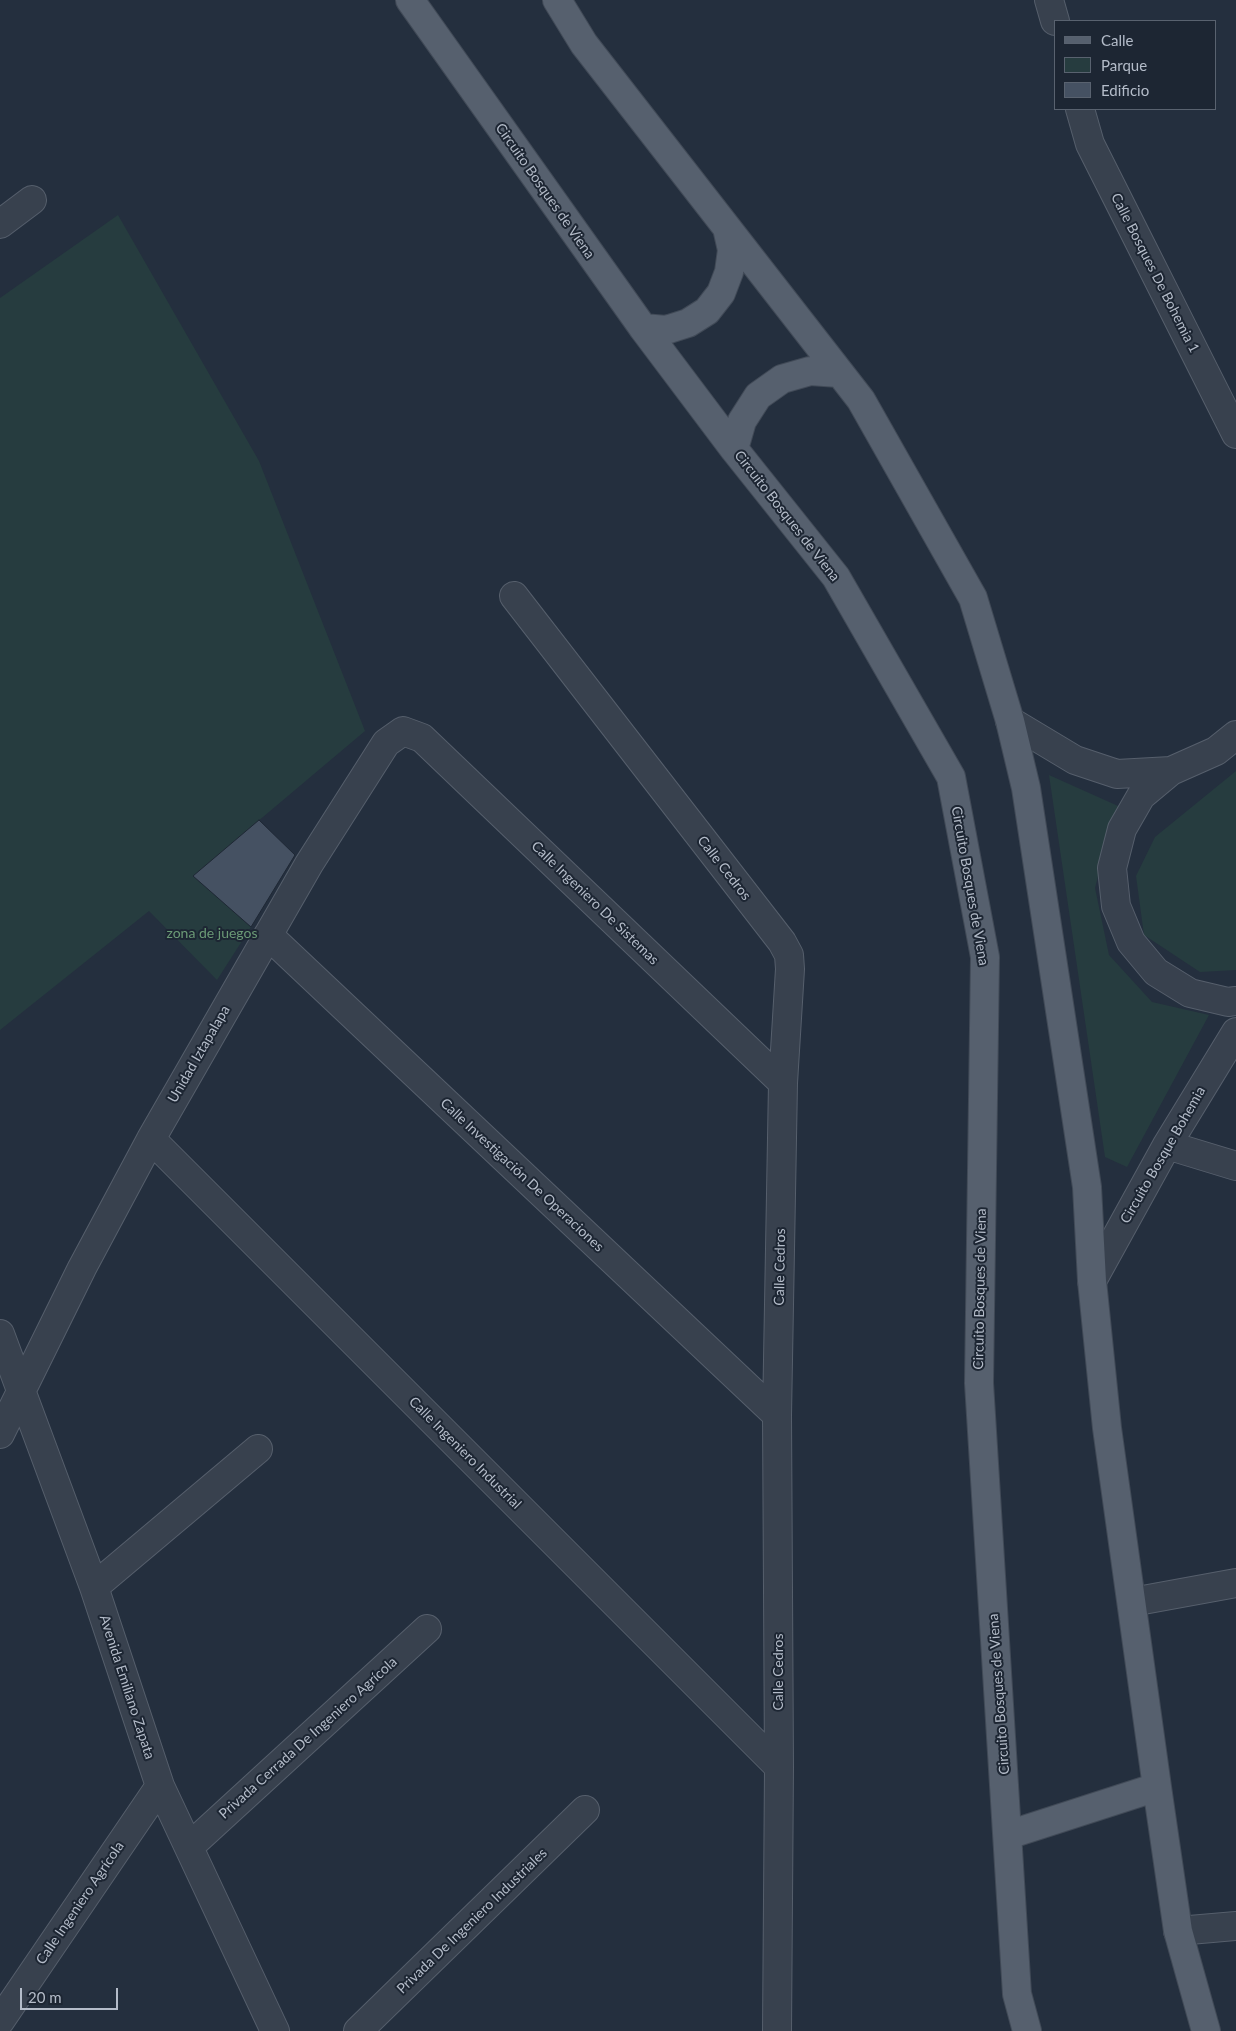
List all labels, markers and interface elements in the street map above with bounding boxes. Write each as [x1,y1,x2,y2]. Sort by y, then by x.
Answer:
legend [1054,20,1216,110]
text: Calle [1101,31,1133,49]
text: Parque [1101,56,1147,74]
text: Edificio [1101,81,1149,99]
street label: Circuito Bosques de Viena [492,120,598,262]
street label: Calle Bosques De Bohemia 1 [1107,190,1203,356]
street label: Circuito Bosques de Viena [731,447,843,585]
street label: Circuito Bosques de Viena [948,805,992,967]
street label: Calle Cedros [694,832,754,904]
street label: Calle Ingeniero De Sistemas [528,838,662,968]
park label: zona de juegos [166,925,258,941]
street label: Unidad Iztapalapa [164,1002,234,1106]
street label: Circuito Bosque Bohemia [1117,1084,1209,1226]
street label: Calle Investigación De Operaciones [437,1095,607,1255]
street label: Circuito Bosques de Viena [970,1208,990,1370]
street label: Calle Cedros [771,1228,789,1306]
street label: Calle Ingeniero Industrial [405,1393,525,1513]
street label: Avenida Emiliano Zapata [96,1613,158,1761]
street label: Circuito Bosques de Viena [985,1613,1013,1775]
street label: Calle Cedros [770,1633,786,1711]
street label: Privada Cerrada De Ingeniero Agrícola [216,1654,400,1822]
street label: Calle Ingeniero Agrícola [33,1838,127,1968]
street label: Privada De Ingeniero Industriales [393,1845,551,1997]
scale bar [22,1978,120,2010]
text: 20 m [28,1988,62,2006]

